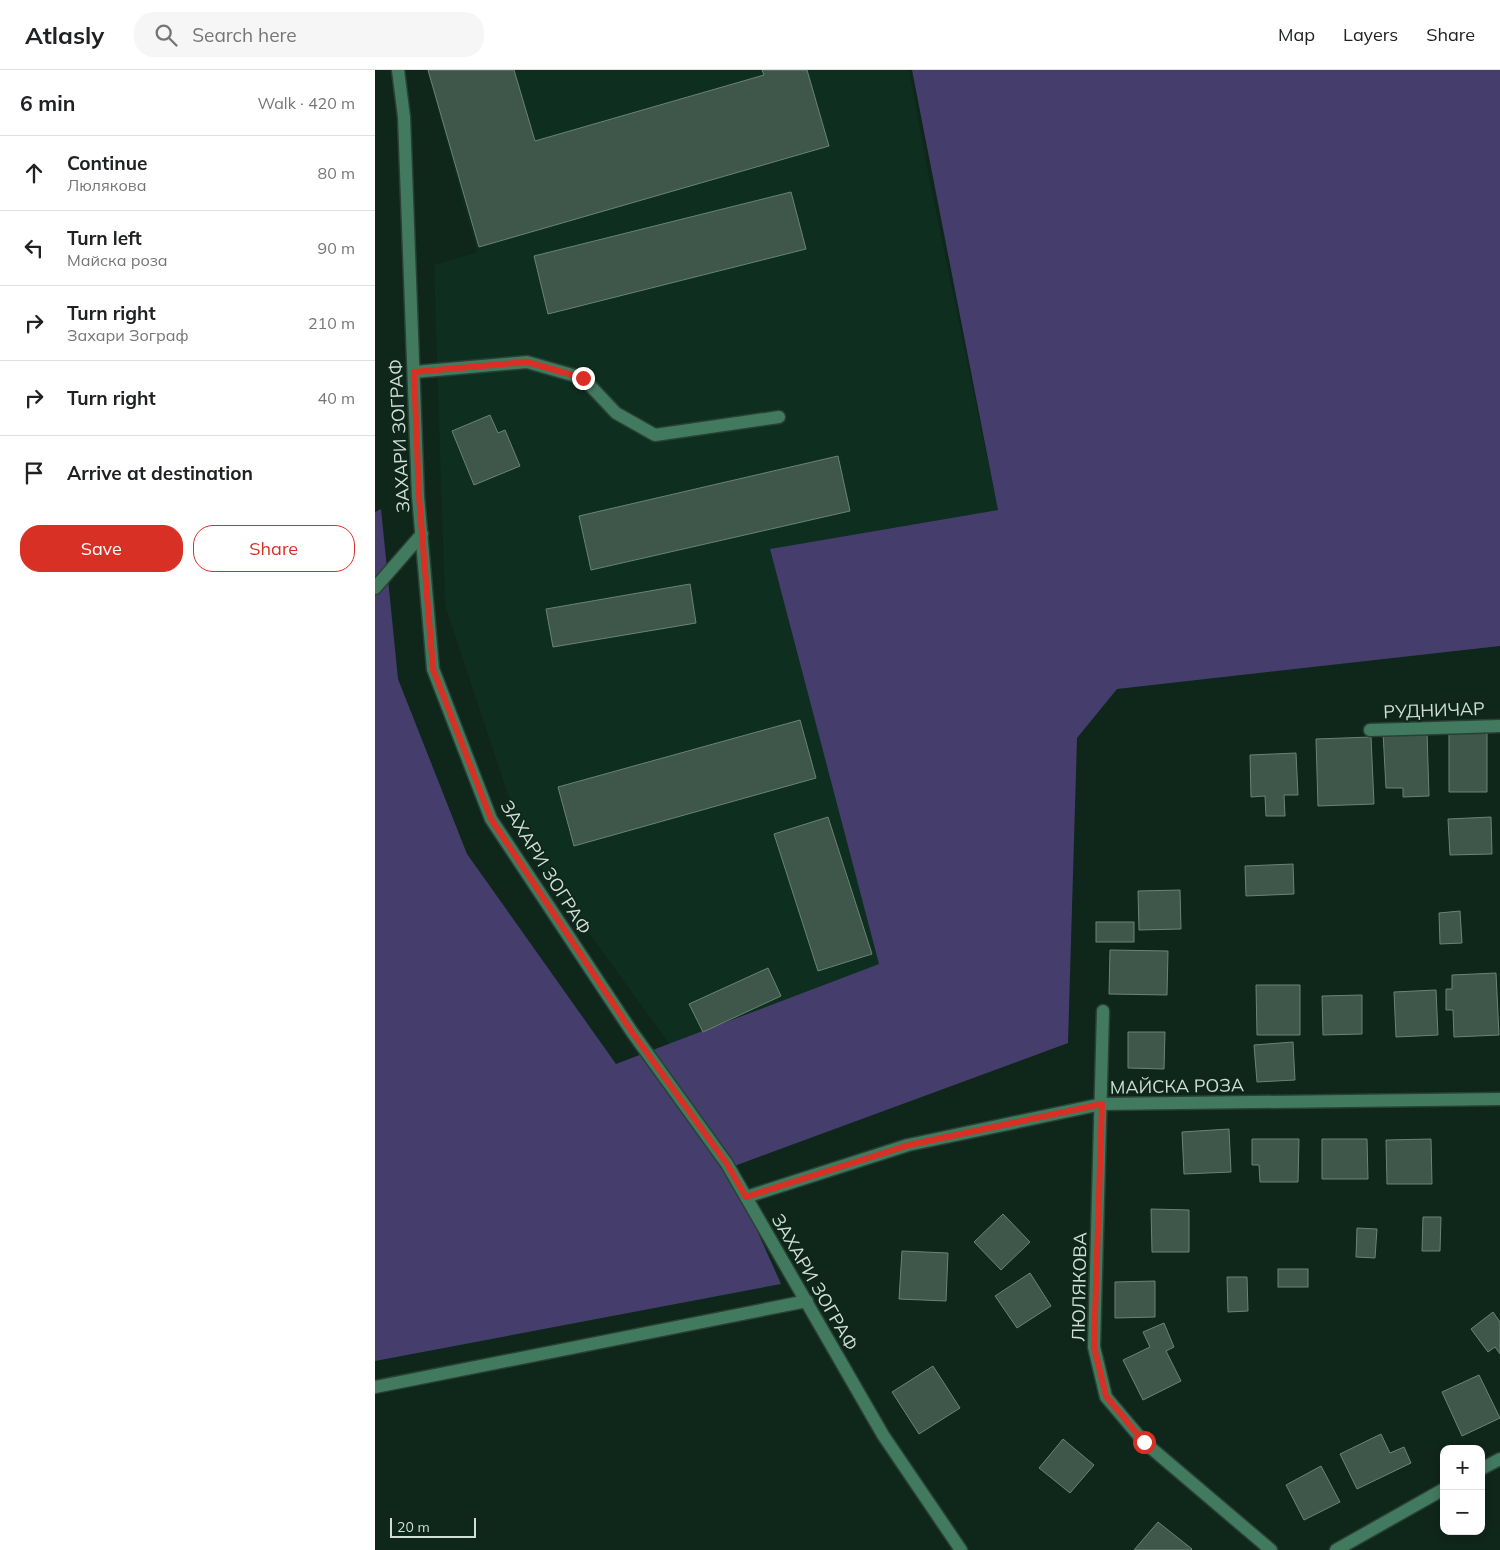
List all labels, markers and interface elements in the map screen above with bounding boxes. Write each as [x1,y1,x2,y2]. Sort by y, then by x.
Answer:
search box [134,12,484,57]
text: Atlasly [25,20,104,50]
icon: search [152,21,180,49]
text: Search here [192,23,297,47]
text: Map [1278,23,1315,46]
text: Layers [1343,23,1398,46]
text: Share [1426,23,1475,46]
text: 6 min [20,90,75,116]
text: Walk · 420 m [257,93,355,113]
text: Continue [67,151,147,175]
icon: ahead [20,159,48,187]
text: 80 m [318,163,355,183]
text: Люлякова [67,175,146,195]
text: Turn left [67,226,142,250]
icon: left [20,234,48,262]
text: 90 m [318,238,355,258]
text: Майска роза [67,250,168,270]
text: Turn right [67,301,156,325]
icon: right [20,309,48,337]
text: 210 m [308,313,355,333]
text: Захари Зограф [67,325,189,345]
street label: ЗАХАРИ ЗОГРАФ [383,359,415,513]
route end [572,367,595,390]
icon: right [20,384,48,412]
text: Turn right [67,386,156,410]
text: 40 m [318,388,355,408]
icon: arrive [20,459,48,487]
text: Arrive at destination [67,461,253,485]
button: Save [20,525,183,572]
button: Share [193,525,355,572]
street label: РУДНИЧАР [1383,697,1485,723]
street label: ЗАХАРИ ЗОГРАФ [495,796,597,938]
street label: МАЙСКА РОЗА [1110,1073,1244,1099]
street label: ЗАХАРИ ЗОГРАФ [767,1210,863,1354]
street label: ЛЮЛЯКОВА [1067,1232,1091,1342]
route start [1133,1431,1156,1454]
map controls [1440,1445,1485,1535]
button: + [1440,1445,1485,1490]
button: − [1440,1490,1485,1535]
scale bar [390,1515,476,1538]
text: 20 m [397,1518,430,1536]

